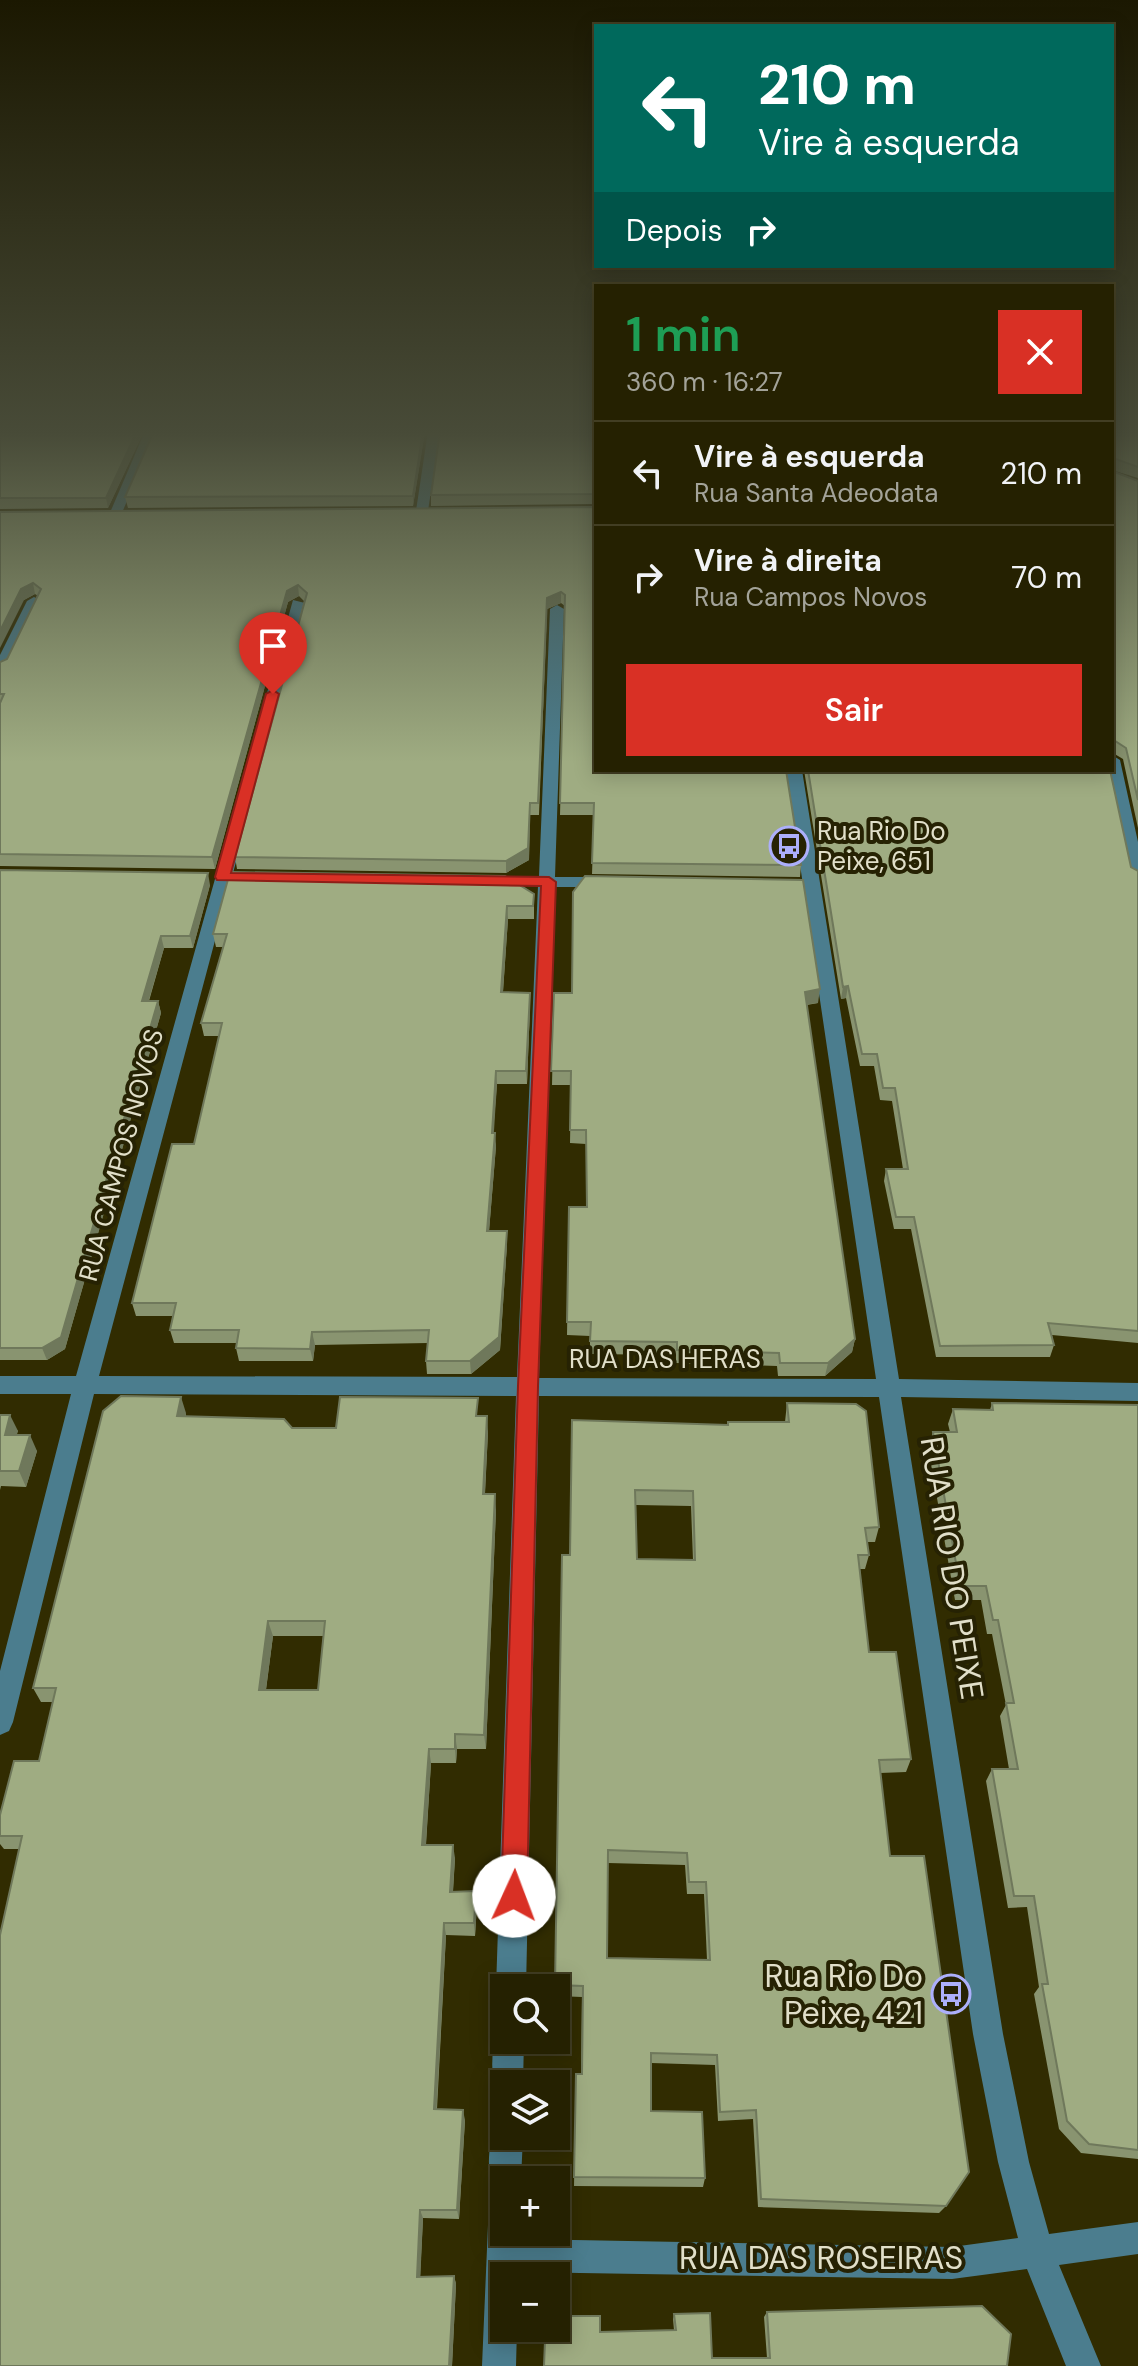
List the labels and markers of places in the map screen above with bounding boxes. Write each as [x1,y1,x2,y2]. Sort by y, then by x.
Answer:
pin [239,612,307,694]
place label: Rua Rio Do Peixe, 651 [817,814,946,878]
bus stop icon: Rua Rio Do Peixe, 651 [768,825,810,867]
place label: Rua Rio Do Peixe, 421 [765,1955,923,2034]
bus stop icon: Rua Rio Do Peixe, 421 [930,1973,972,2015]

